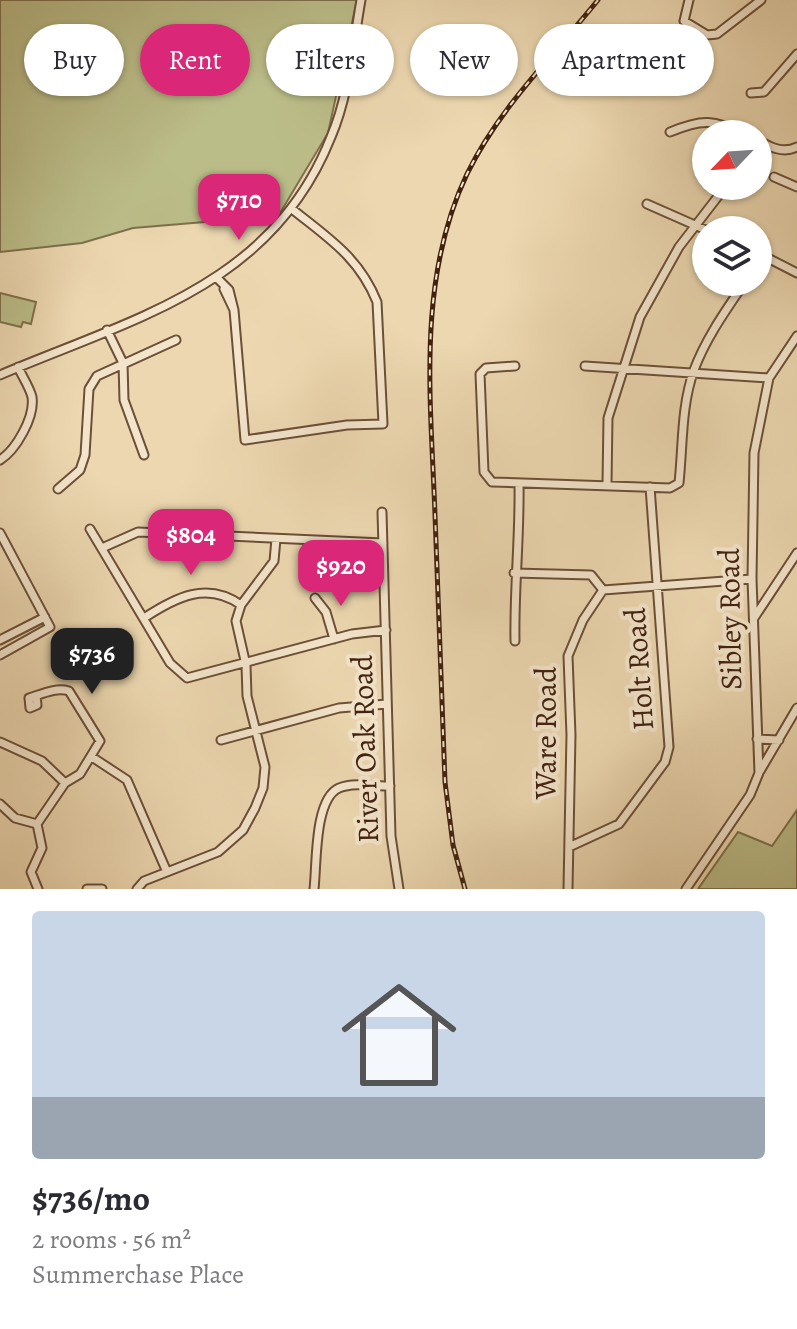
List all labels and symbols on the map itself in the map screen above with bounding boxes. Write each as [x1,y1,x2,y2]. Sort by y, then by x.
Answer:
north arrow [692,120,772,200]
pin: $710 [192,174,286,242]
pin: $804 [144,509,238,577]
pin: $920 [294,540,388,608]
street label: Sibley Road [709,547,751,690]
street label: Holt Road [615,606,663,732]
pin: $736 [45,628,139,696]
street label: River Oak Road [342,653,388,844]
street label: Ware Road [526,666,566,800]

